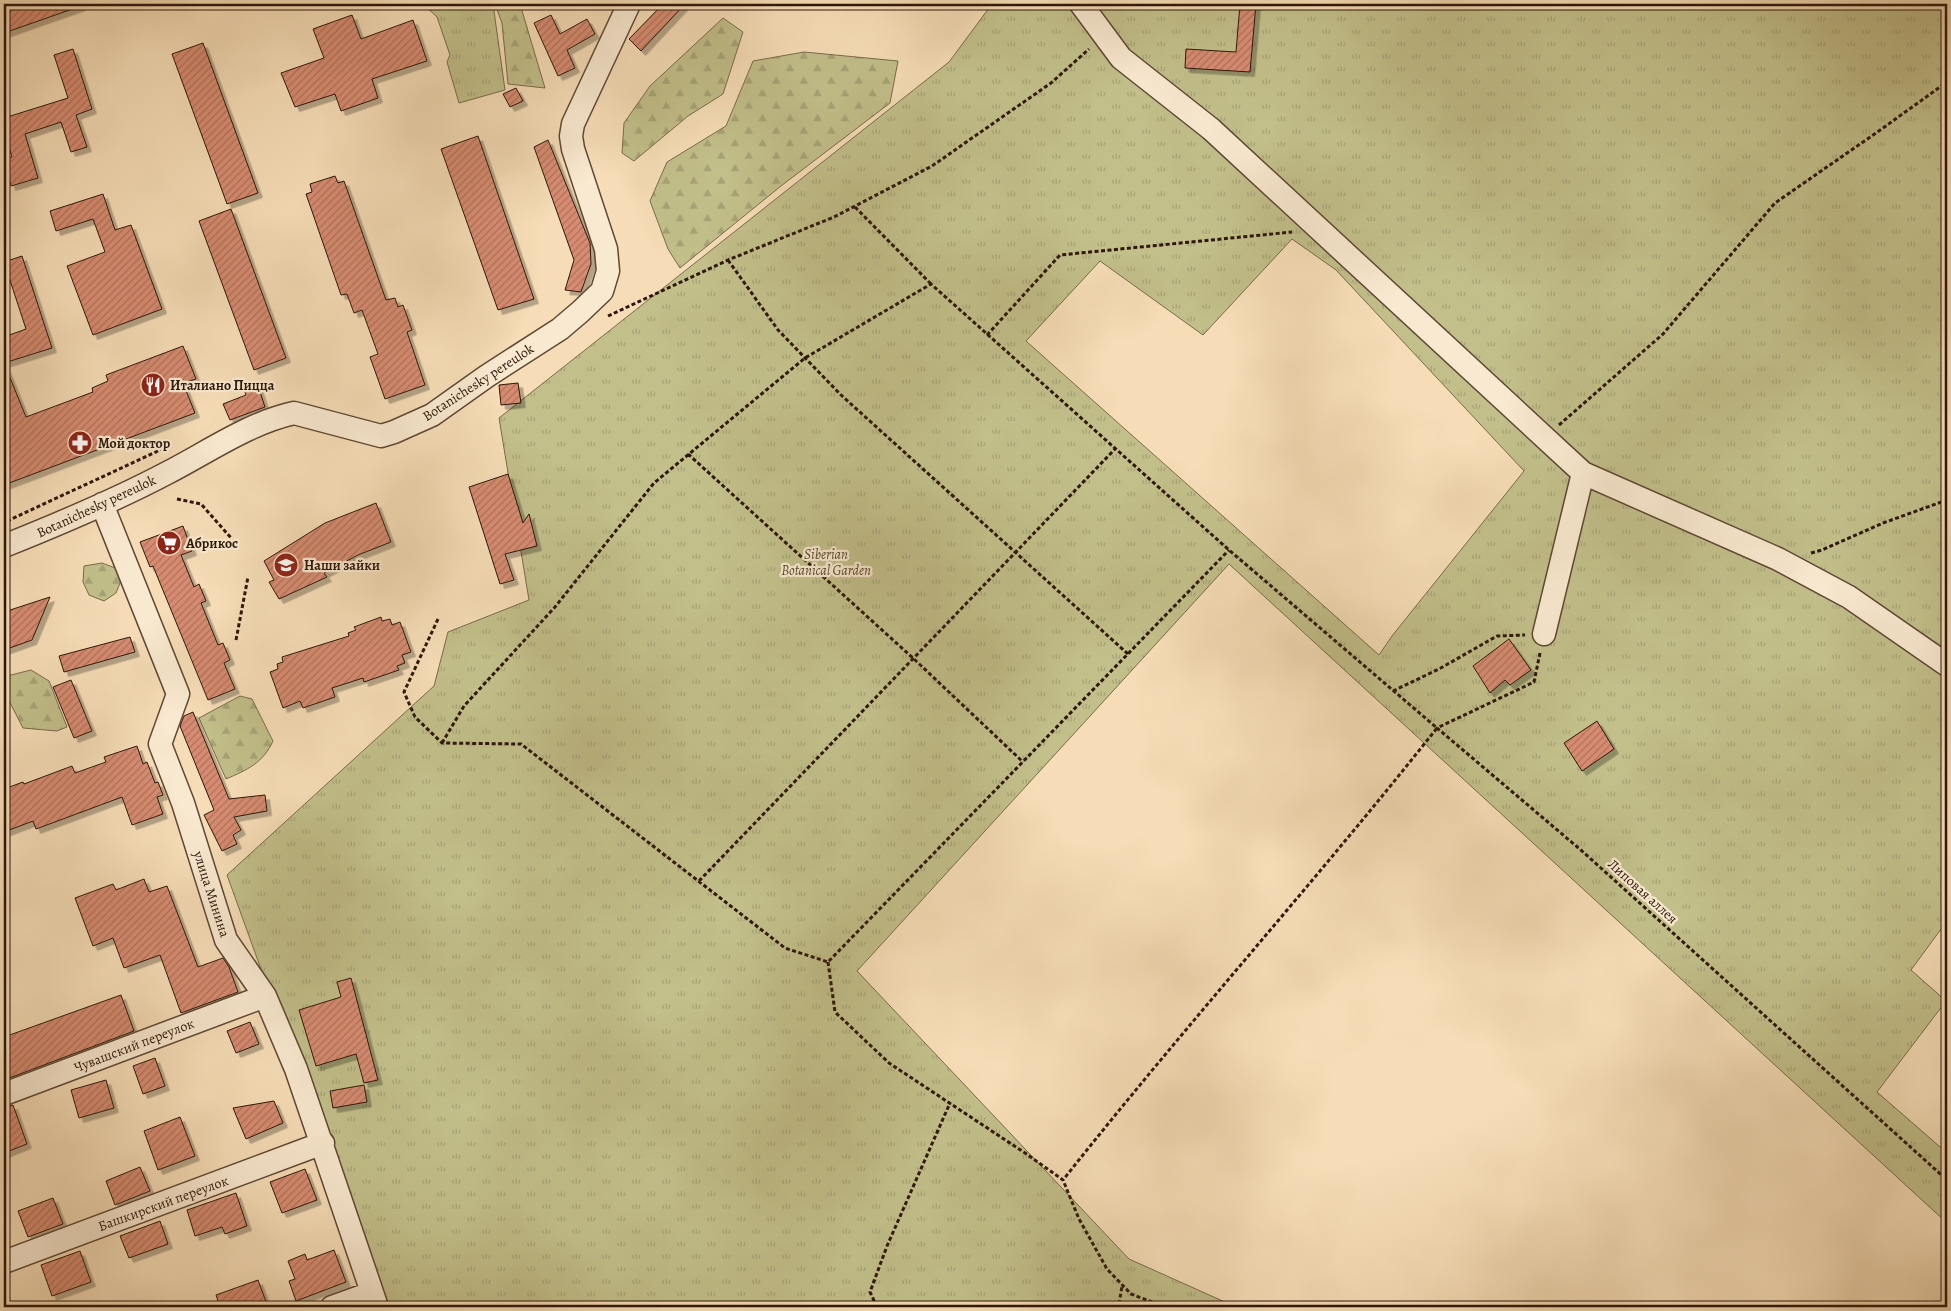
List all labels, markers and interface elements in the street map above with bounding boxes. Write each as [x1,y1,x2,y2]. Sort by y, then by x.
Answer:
street label: Botanichesky pereulok [419,339,538,426]
restaurant icon: Италиано Пицца [140,372,166,398]
place label: Италиано Пицца [170,376,275,395]
pharmacy icon: Мой доктор [67,430,93,456]
place label: Мой доктор [98,434,171,453]
street label: Botanichesky pereulok [34,471,159,542]
supermarket icon: Абрикос [156,530,182,556]
place label: Абрикос [185,534,238,553]
park label: Siberian Botanical Garden [781,545,871,580]
school or university icon: Наши зайки [273,552,299,578]
place label: Наши зайки [304,556,380,575]
street label: улица Минина [188,848,235,940]
street label: Липовая аллея [1604,855,1682,928]
street label: Чувашский переулок [71,1014,197,1077]
street label: Башкирский переулок [95,1171,231,1236]

